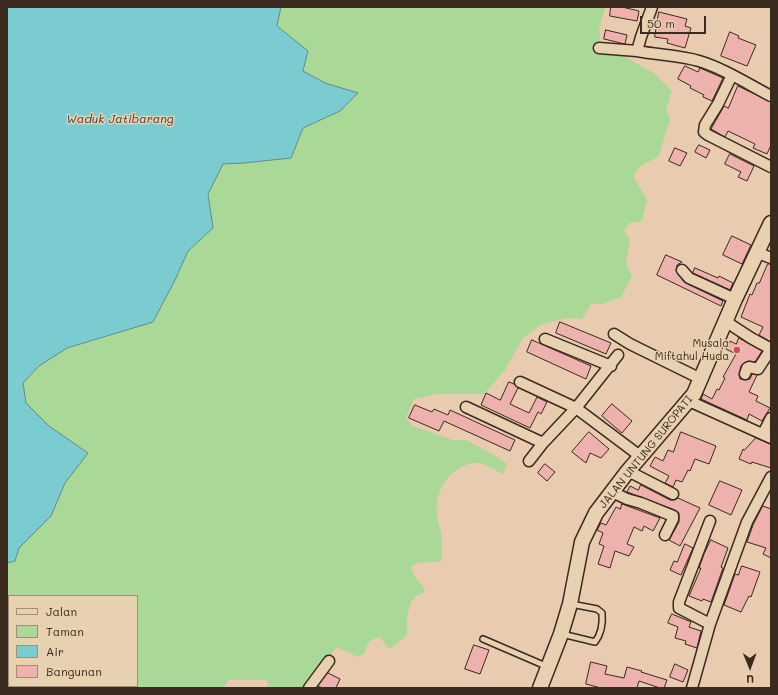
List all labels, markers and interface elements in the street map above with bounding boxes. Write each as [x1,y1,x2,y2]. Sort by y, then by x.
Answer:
scale bar [642,8,708,34]
text: 50 m [647,15,675,31]
water label: Waduk Jatibarang [66,112,174,126]
place label: Musala Miftahul Huda [655,337,729,363]
marker: Musala Miftahul Huda [732,345,742,355]
street label: JALAN UNTUNG SUROPATI [596,393,696,511]
legend [8,595,138,687]
text: Jalan [46,603,77,619]
text: Taman [46,623,84,639]
text: Air [46,643,64,659]
north arrow [730,647,770,687]
text: Bangunan [46,663,102,679]
text: U [746,672,754,687]

